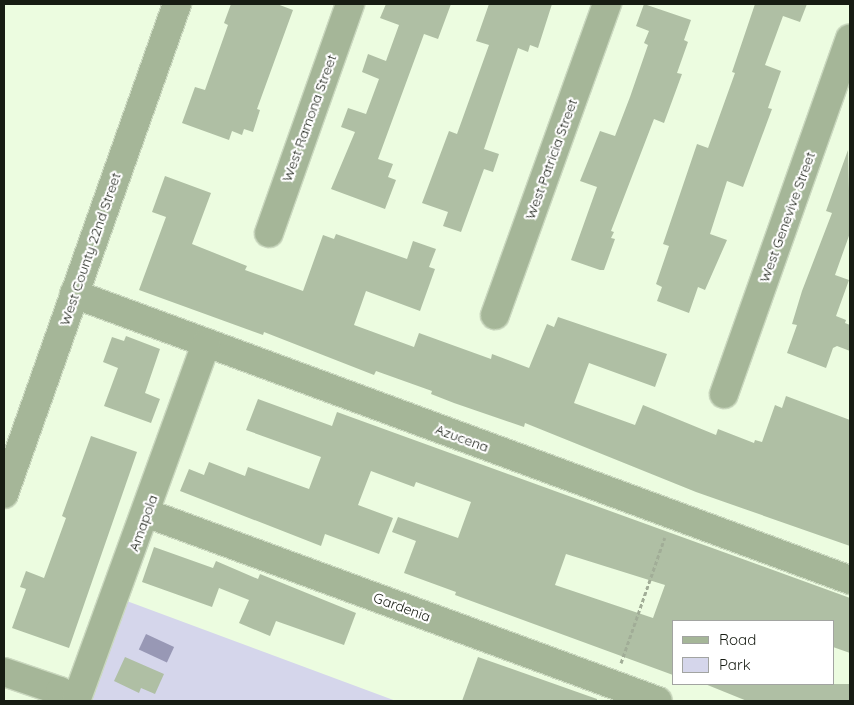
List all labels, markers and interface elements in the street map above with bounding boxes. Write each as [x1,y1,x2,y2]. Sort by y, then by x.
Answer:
street label: West Ramona Street [278,52,340,184]
street label: West Patricia Street [521,96,581,222]
street label: West Genevive Street [756,149,818,285]
street label: West County 22nd Street [56,170,124,328]
street label: Azucena [433,421,491,455]
street label: Amapola [125,492,161,554]
street label: Gardenia [371,589,433,625]
legend [672,620,834,685]
text: Road [719,630,756,649]
text: Park [719,655,751,674]

